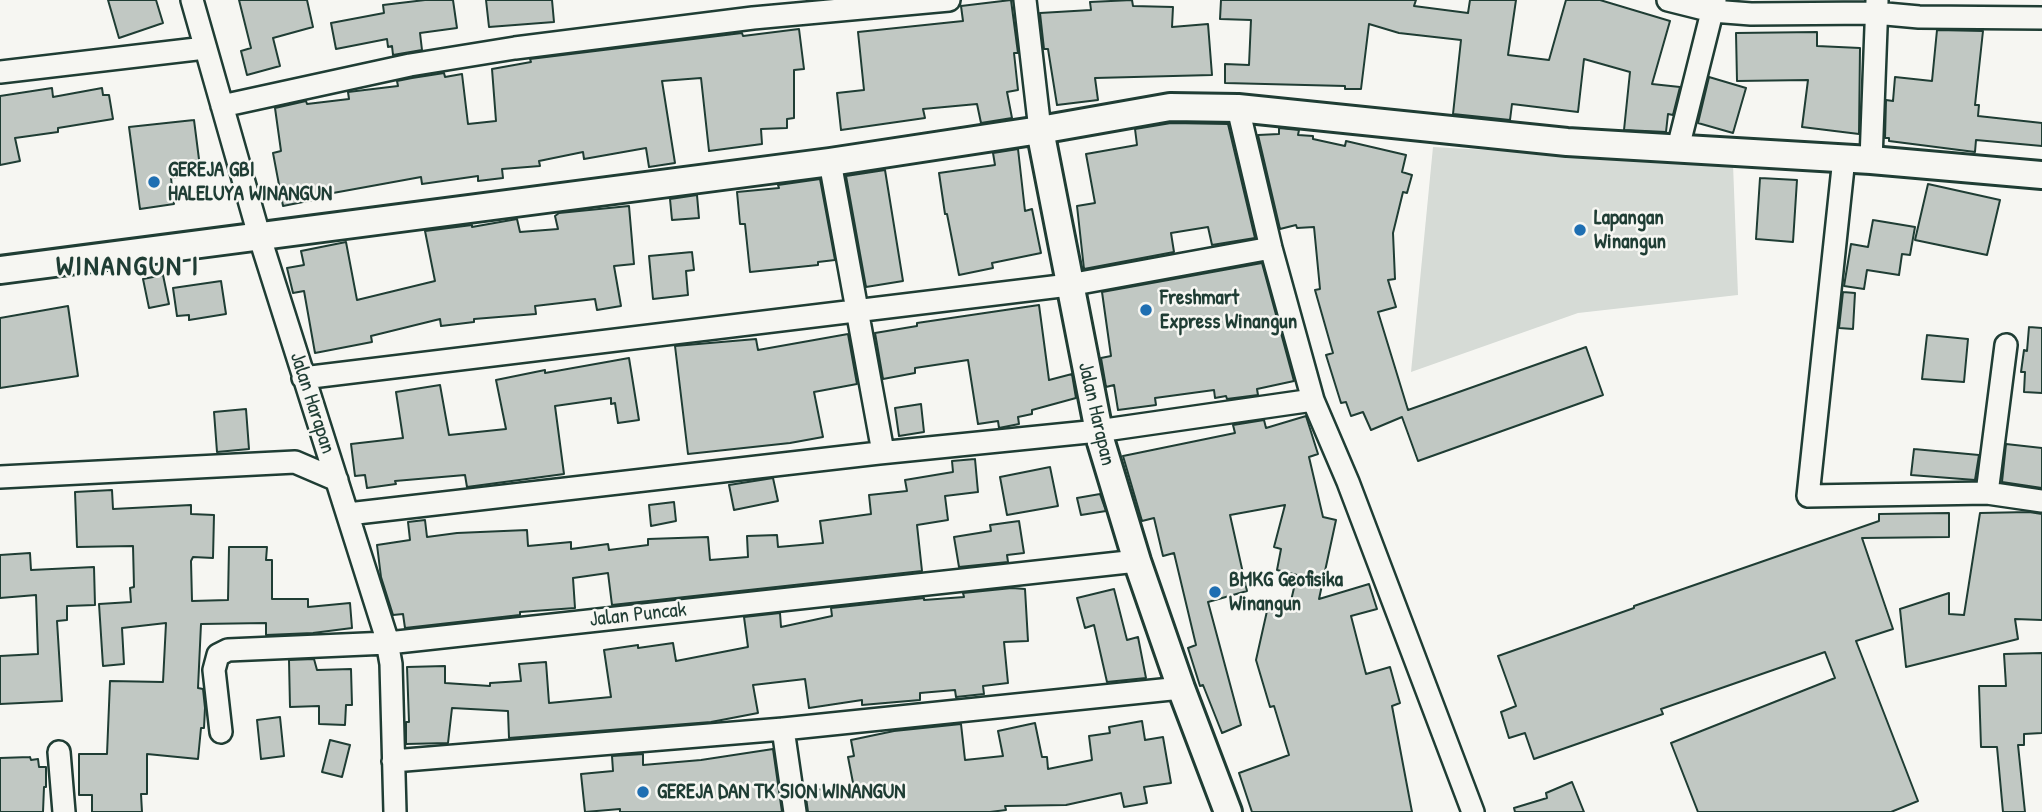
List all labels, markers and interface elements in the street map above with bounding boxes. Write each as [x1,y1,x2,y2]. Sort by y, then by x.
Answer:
place label: GEREJA GBI HALELUYA WINANGUN [168,157,332,207]
marker: GEREJA GBI HALELUYA WINANGUN [146,174,162,190]
place label: Lapangan Winangun [1594,205,1666,255]
marker: Lapangan Winangun [1572,222,1588,238]
district label: WINANGUN I [57,251,199,285]
place label: Freshmart Express Winangun [1160,285,1297,335]
marker: Freshmart Express Winangun [1138,302,1154,318]
street label: Jalan Harapan [284,349,340,457]
street label: Jalan Harapan [1072,360,1120,468]
place label: BMKG Geofisika Winangun [1229,567,1343,617]
marker: BMKG Geofisika Winangun [1207,584,1223,600]
street label: Jalan Puncak [588,597,688,633]
place label: GEREJA DAN TK SION WINANGUN [657,779,905,805]
marker: GEREJA DAN TK SION WINANGUN [635,784,651,800]

